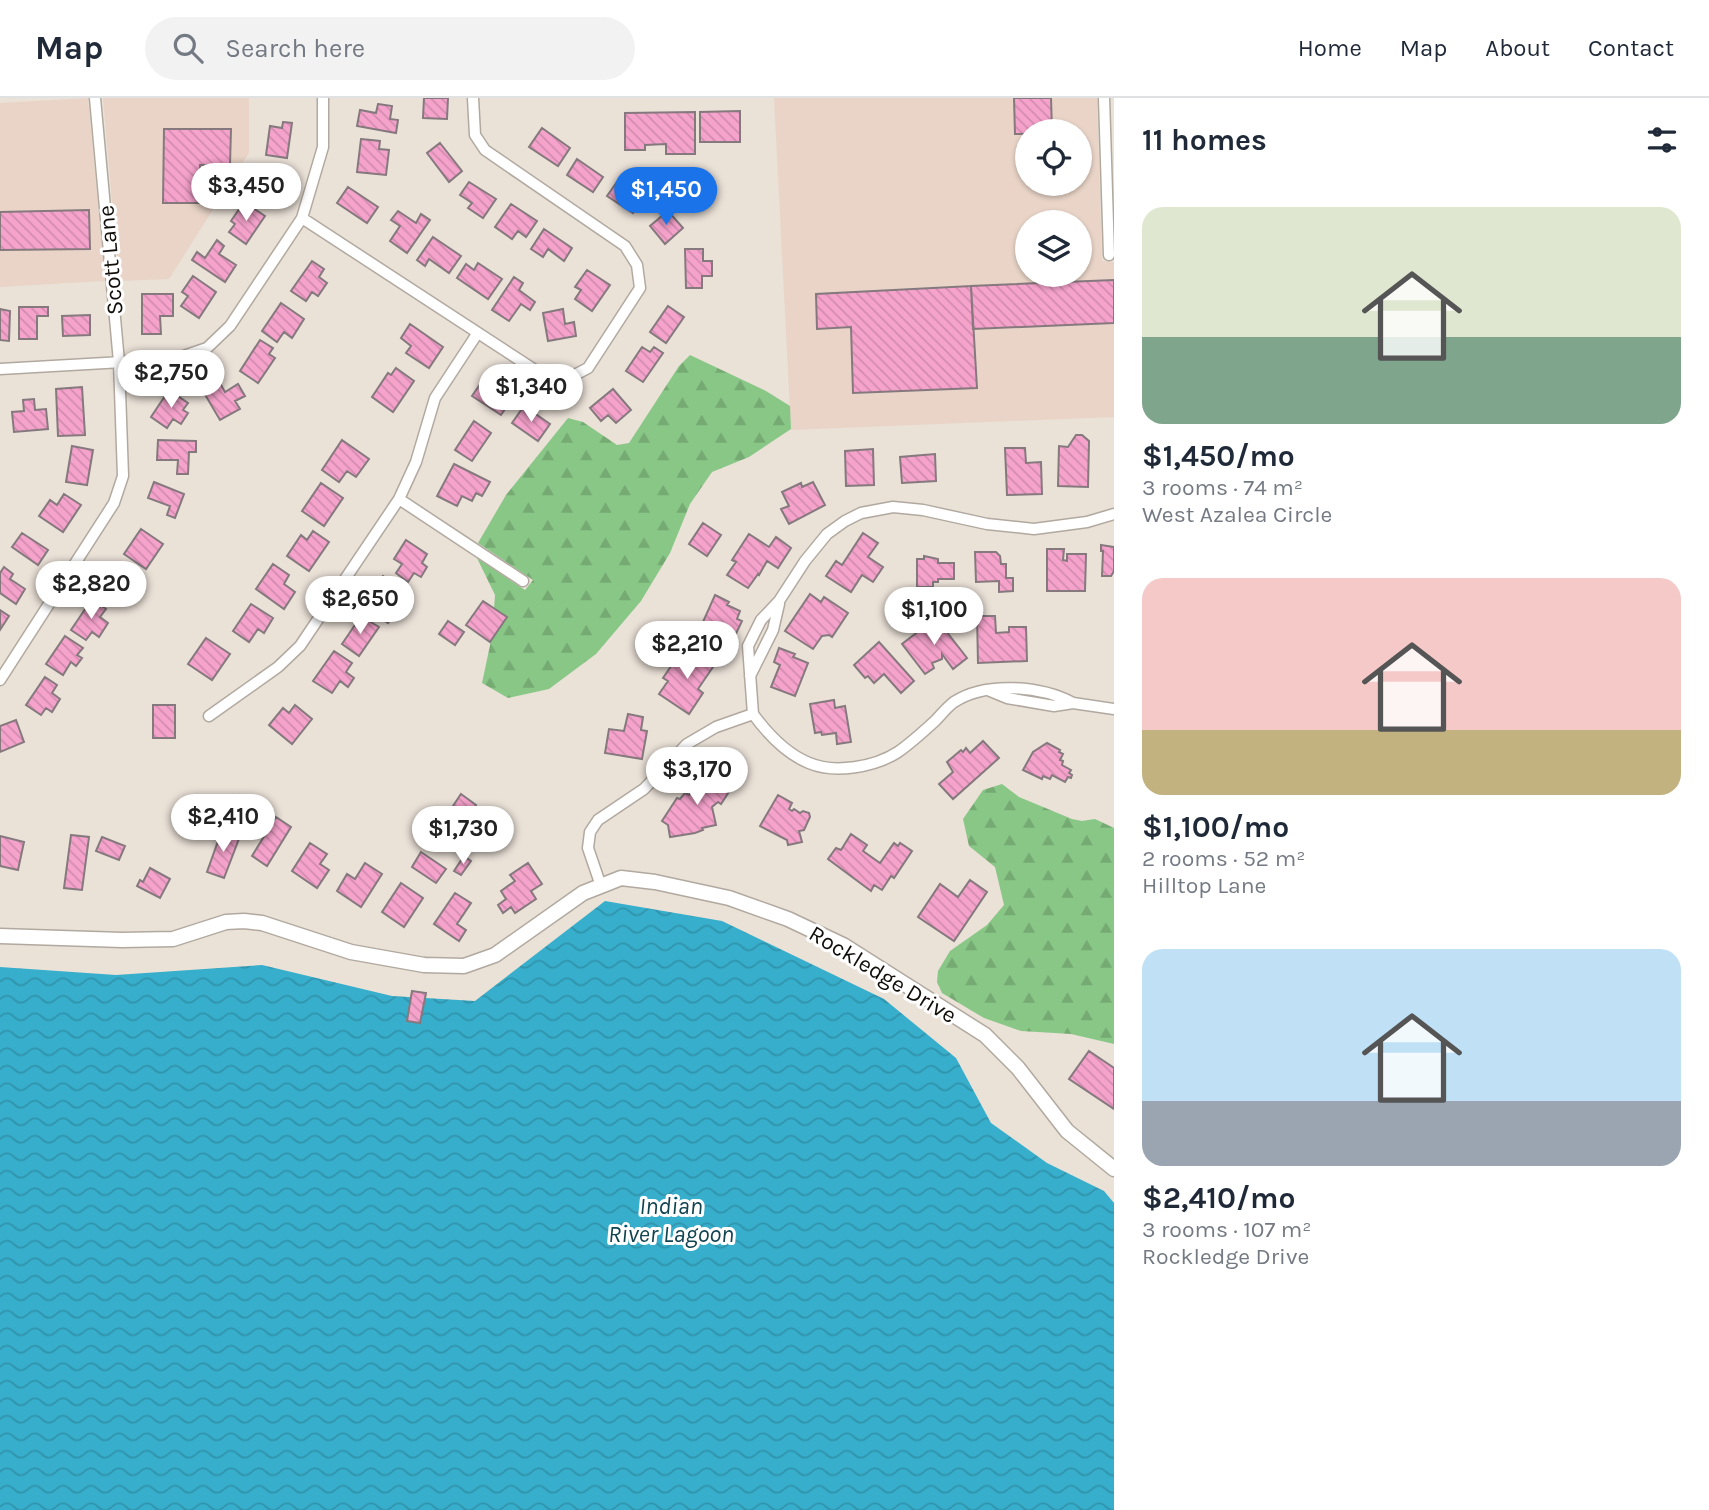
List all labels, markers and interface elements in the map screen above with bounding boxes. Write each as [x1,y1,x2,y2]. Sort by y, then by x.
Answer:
search box [145,17,635,80]
text: Map [35,29,103,67]
icon: search [169,29,207,67]
text: Search here [225,33,365,64]
text: Home [1298,34,1362,62]
text: Map [1400,34,1447,62]
text: About [1485,34,1550,62]
text: Contact [1588,34,1674,62]
map controls [1015,119,1092,287]
button: locate [1015,119,1092,196]
icon: filters [1643,121,1681,159]
text: 11 homes [1142,122,1267,158]
pin: $3,450 [189,164,303,223]
pin: $1,450 [609,167,723,227]
text: $3,450 [207,172,285,199]
text: $1,450 [630,176,702,203]
street label: Scott Lane [92,204,129,316]
button: layers [1015,210,1092,287]
icon: home [1349,253,1475,379]
pin: $2,750 [114,350,228,410]
text: $2,750 [134,359,208,386]
pin: $1,340 [474,364,588,424]
text: $1,340 [495,373,567,400]
text: $1,450/mo [1142,438,1295,474]
text: 3 rooms · 74 m² [1142,474,1303,501]
text: West Azalea Circle [1142,501,1332,528]
pin: $2,820 [34,561,148,621]
text: $2,820 [52,570,130,597]
pin: $2,650 [303,576,417,636]
text: $2,650 [321,585,399,612]
pin: $1,100 [877,588,991,647]
text: $1,100 [900,596,968,623]
pin: $2,210 [630,622,744,681]
icon: home [1349,624,1475,750]
text: $2,210 [651,630,723,657]
pin: $3,170 [640,748,754,807]
text: $3,170 [662,756,732,783]
pin: $2,410 [166,794,280,854]
text: $2,410 [187,803,259,830]
pin: $1,730 [406,806,520,866]
text: $1,100/mo [1142,809,1289,845]
text: $1,730 [428,815,498,842]
text: 2 rooms · 52 m² [1142,845,1305,872]
text: Hilltop Lane [1142,872,1266,899]
street label: Rockledge Drive [804,920,961,1029]
icon: home [1349,995,1475,1121]
text: $2,410/mo [1142,1180,1296,1216]
water label: Indian River Lagoon [608,1192,734,1248]
text: 3 rooms · 107 m² [1142,1216,1311,1243]
text: Rockledge Drive [1142,1243,1309,1270]

